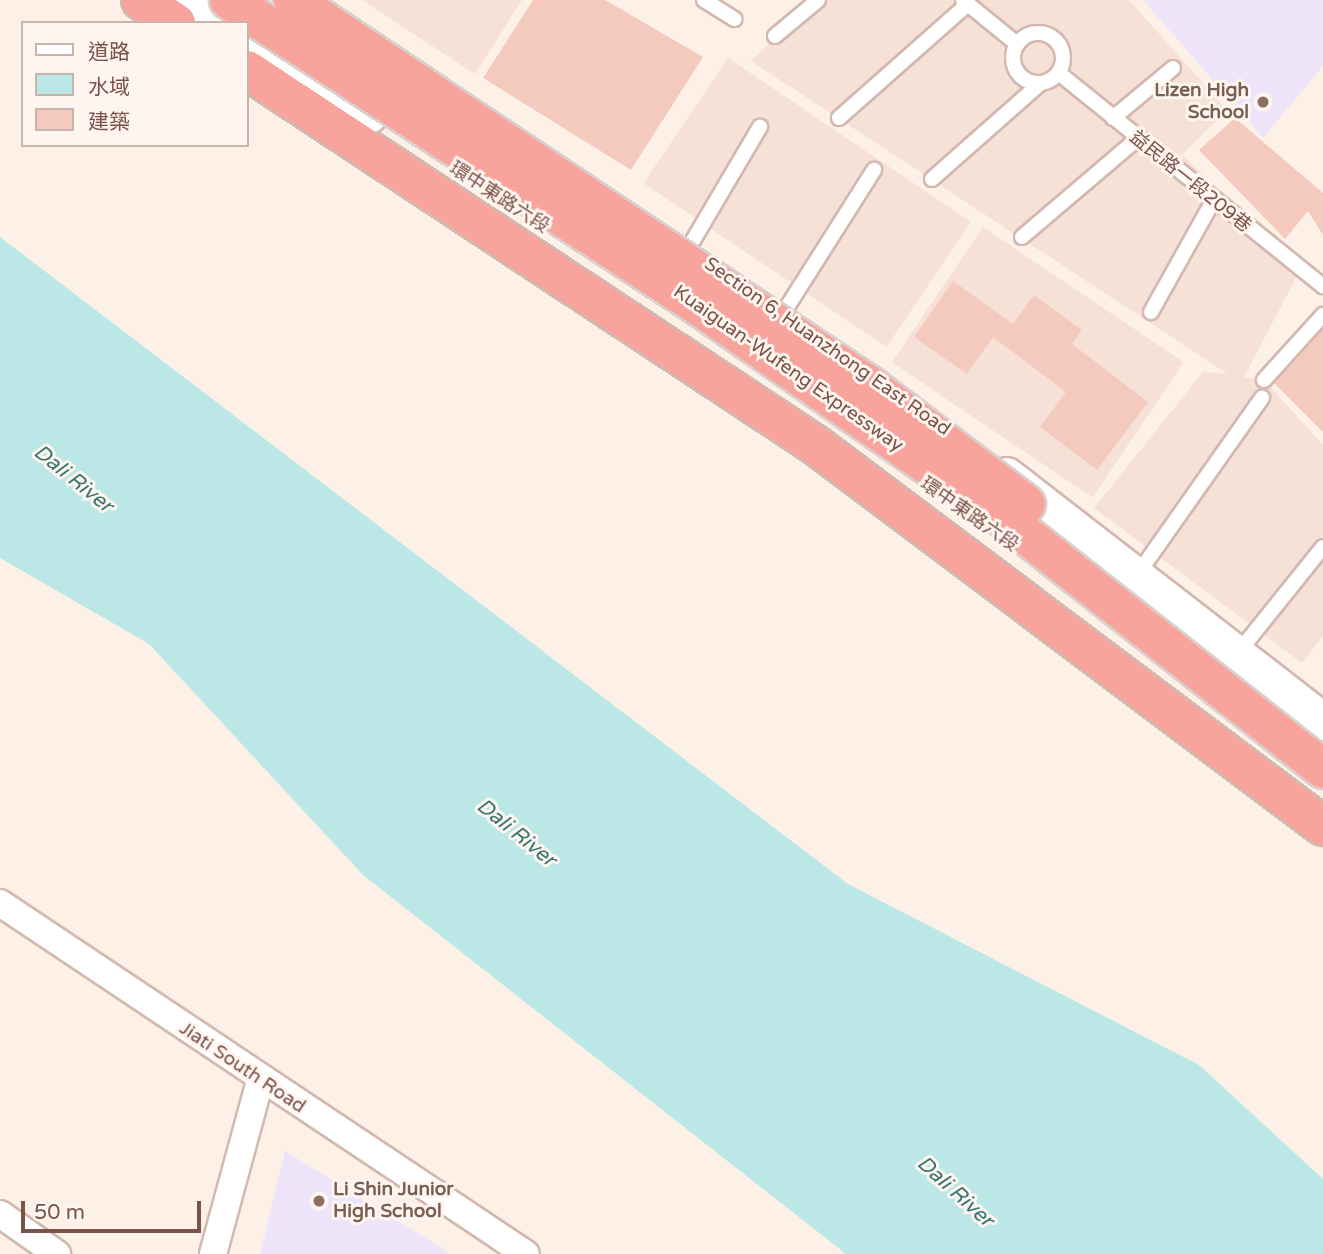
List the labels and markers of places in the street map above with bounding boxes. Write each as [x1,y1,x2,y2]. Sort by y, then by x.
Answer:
place label: Lizen High School [1154,80,1249,124]
marker: Lizen High School [1255,94,1271,110]
place label: Li Shin Junior High School [333,1179,454,1223]
marker: Li Shin Junior High School [311,1193,327,1209]

